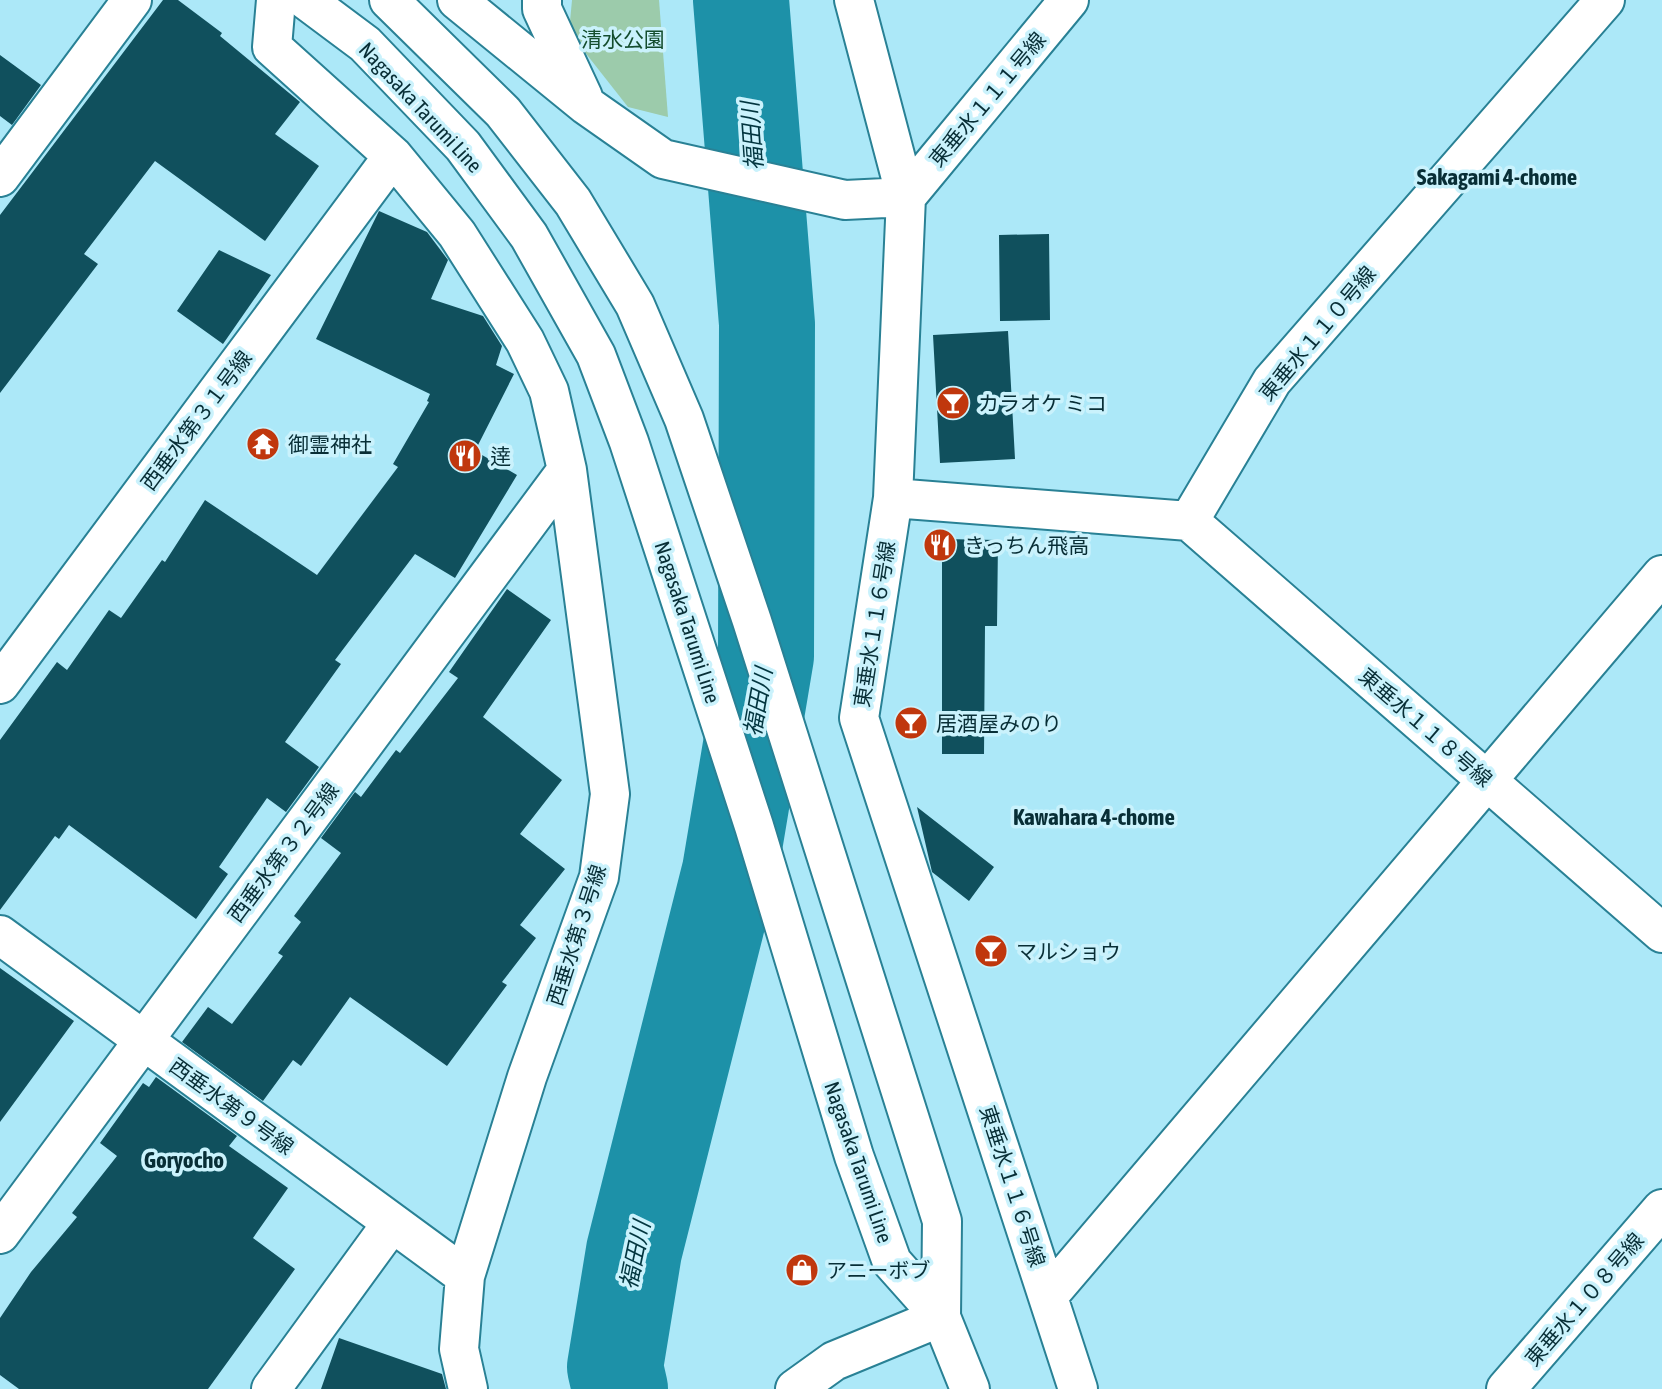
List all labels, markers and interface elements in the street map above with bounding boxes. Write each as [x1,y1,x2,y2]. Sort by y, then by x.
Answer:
park label: 清水公園 [581,27,665,51]
street label: 東垂水１１１号線 [924,27,1050,171]
street label: Nagasaka Tarumi Line [355,37,487,177]
water label: 福田川 [736,98,767,171]
district label: Sakagami 4-chome [1417,164,1577,190]
street label: 東垂水１１０号線 [1254,261,1380,405]
street label: 西垂水第３１号線 [136,346,256,494]
bar icon: カラオケ ミコ [934,384,972,422]
place label: カラオケ ミコ [978,391,1107,415]
temple icon: 御霊神社 [244,425,282,463]
place label: 御霊神社 [288,432,372,456]
restaurant icon: 逹 [446,437,484,475]
place label: 逹 [490,444,511,468]
restaurant icon: きっちん飛高 [921,526,959,564]
place label: きっちん飛高 [964,533,1089,557]
street label: Nagasaka Tarumi Line [650,538,726,706]
street label: 東垂水１１６号線 [849,539,899,709]
water label: 福田川 [739,663,777,738]
street label: 東垂水１１８号線 [1355,663,1497,791]
bar icon: 居酒屋みのり [892,704,930,742]
place label: 居酒屋みのり [936,711,1062,735]
street label: 西垂水第３２号線 [223,778,343,926]
district label: Kawahara 4-chome [1013,804,1175,830]
street label: 西垂水第３号線 [542,861,610,1009]
bar icon: マルショウ [972,932,1010,970]
place label: マルショウ [1016,939,1121,963]
street label: 西垂水第９号線 [165,1053,299,1159]
street label: Nagasaka Tarumi Line [820,1078,898,1246]
street label: 東垂水１１６号線 [976,1102,1050,1270]
district label: Goryocho [144,1147,224,1173]
water label: 福田川 [615,1216,656,1291]
street label: 東垂水１０８号線 [1520,1228,1648,1370]
shop icon: アニーボブ [783,1251,821,1289]
place label: アニーボブ [826,1258,931,1282]

